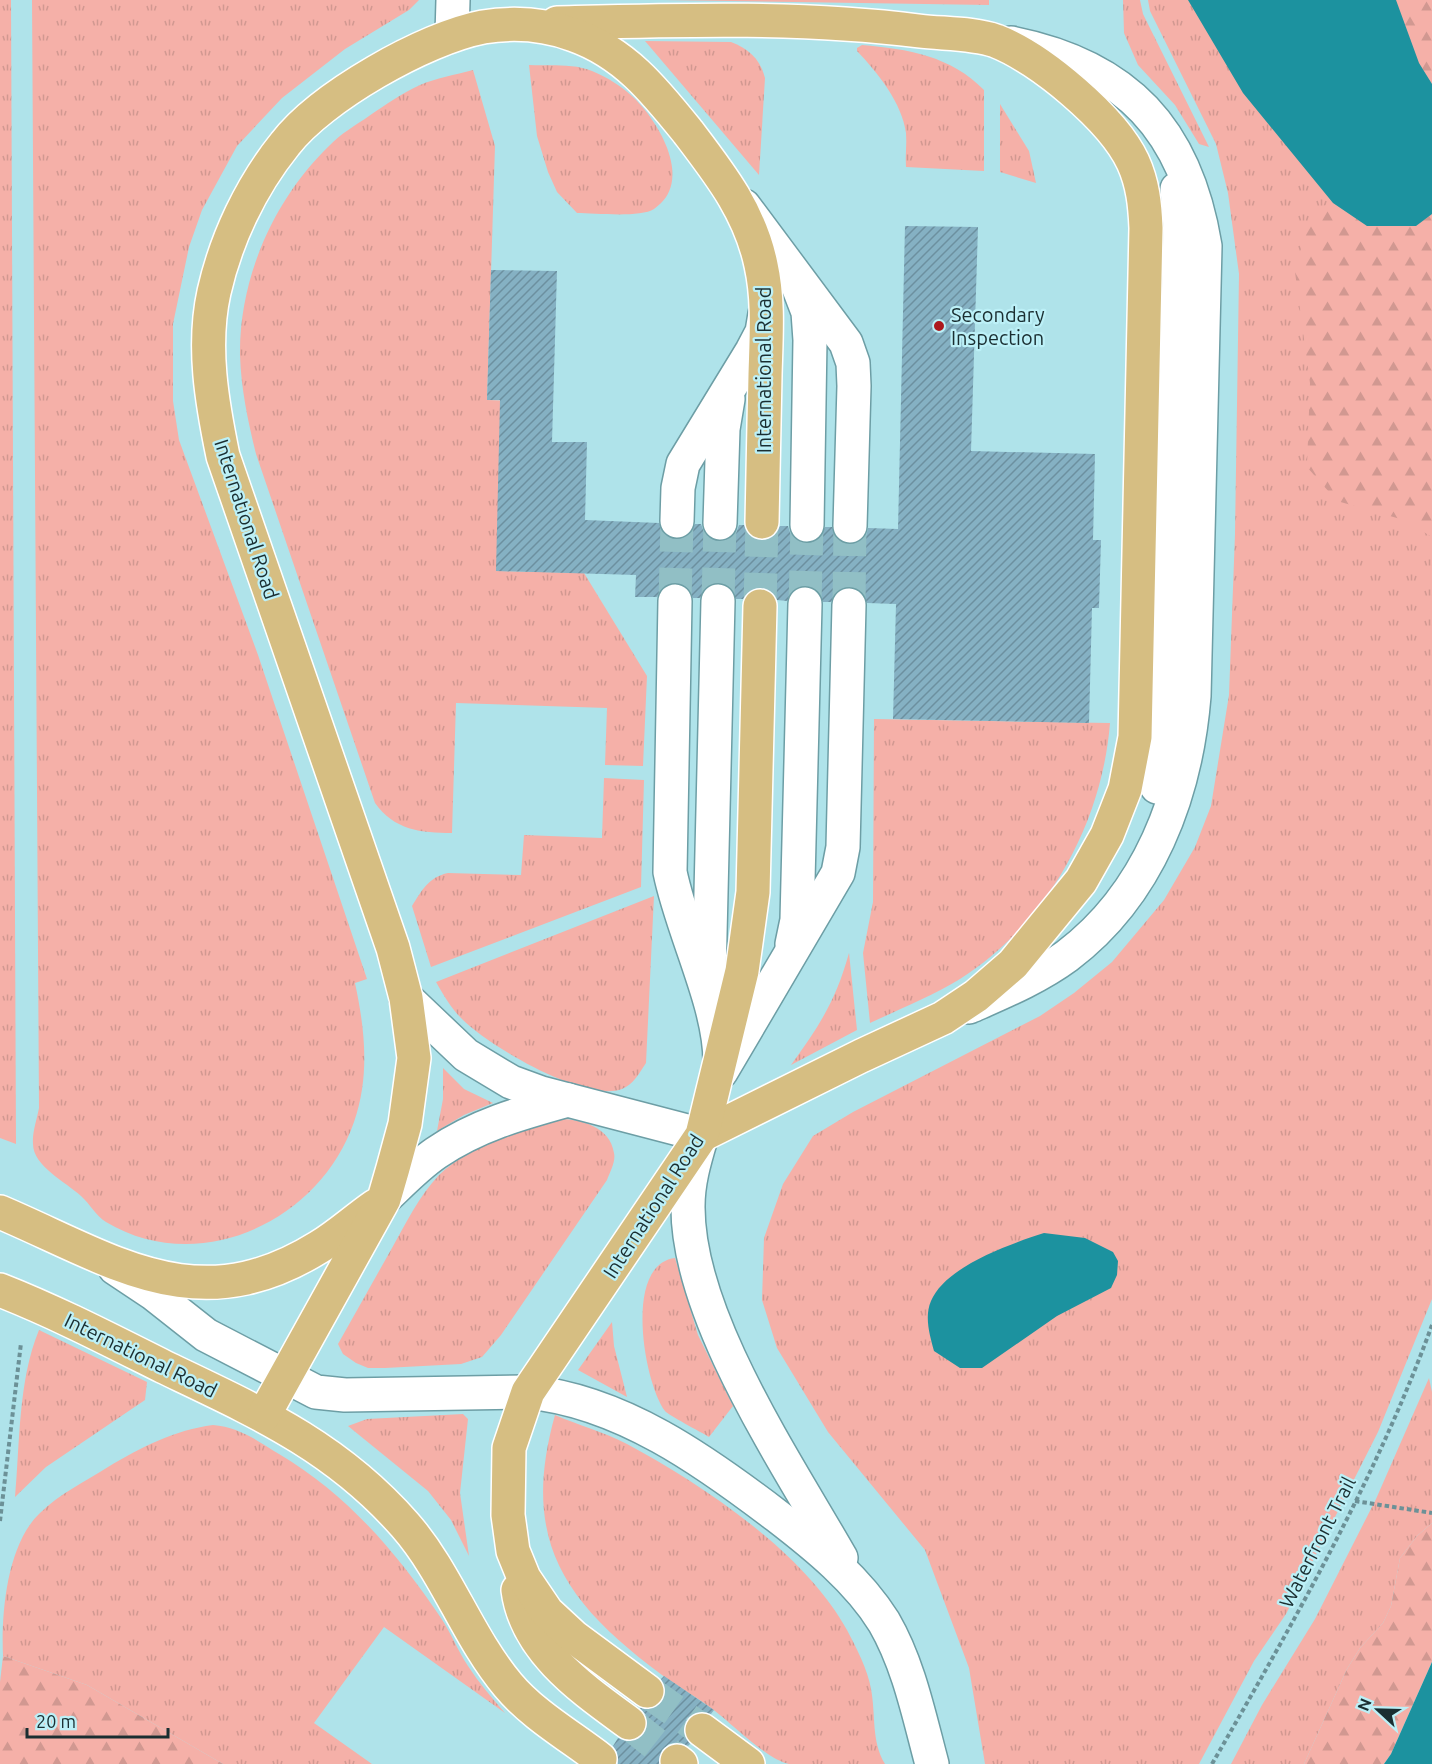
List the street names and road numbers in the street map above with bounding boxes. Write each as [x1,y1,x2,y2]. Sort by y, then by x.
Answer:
street label: International Road [752,287,775,453]
street label: International Road [210,436,284,602]
street label: International Road [598,1130,708,1282]
street label: International Road [61,1308,221,1402]
street label: Waterfront Trail [1274,1473,1360,1611]

